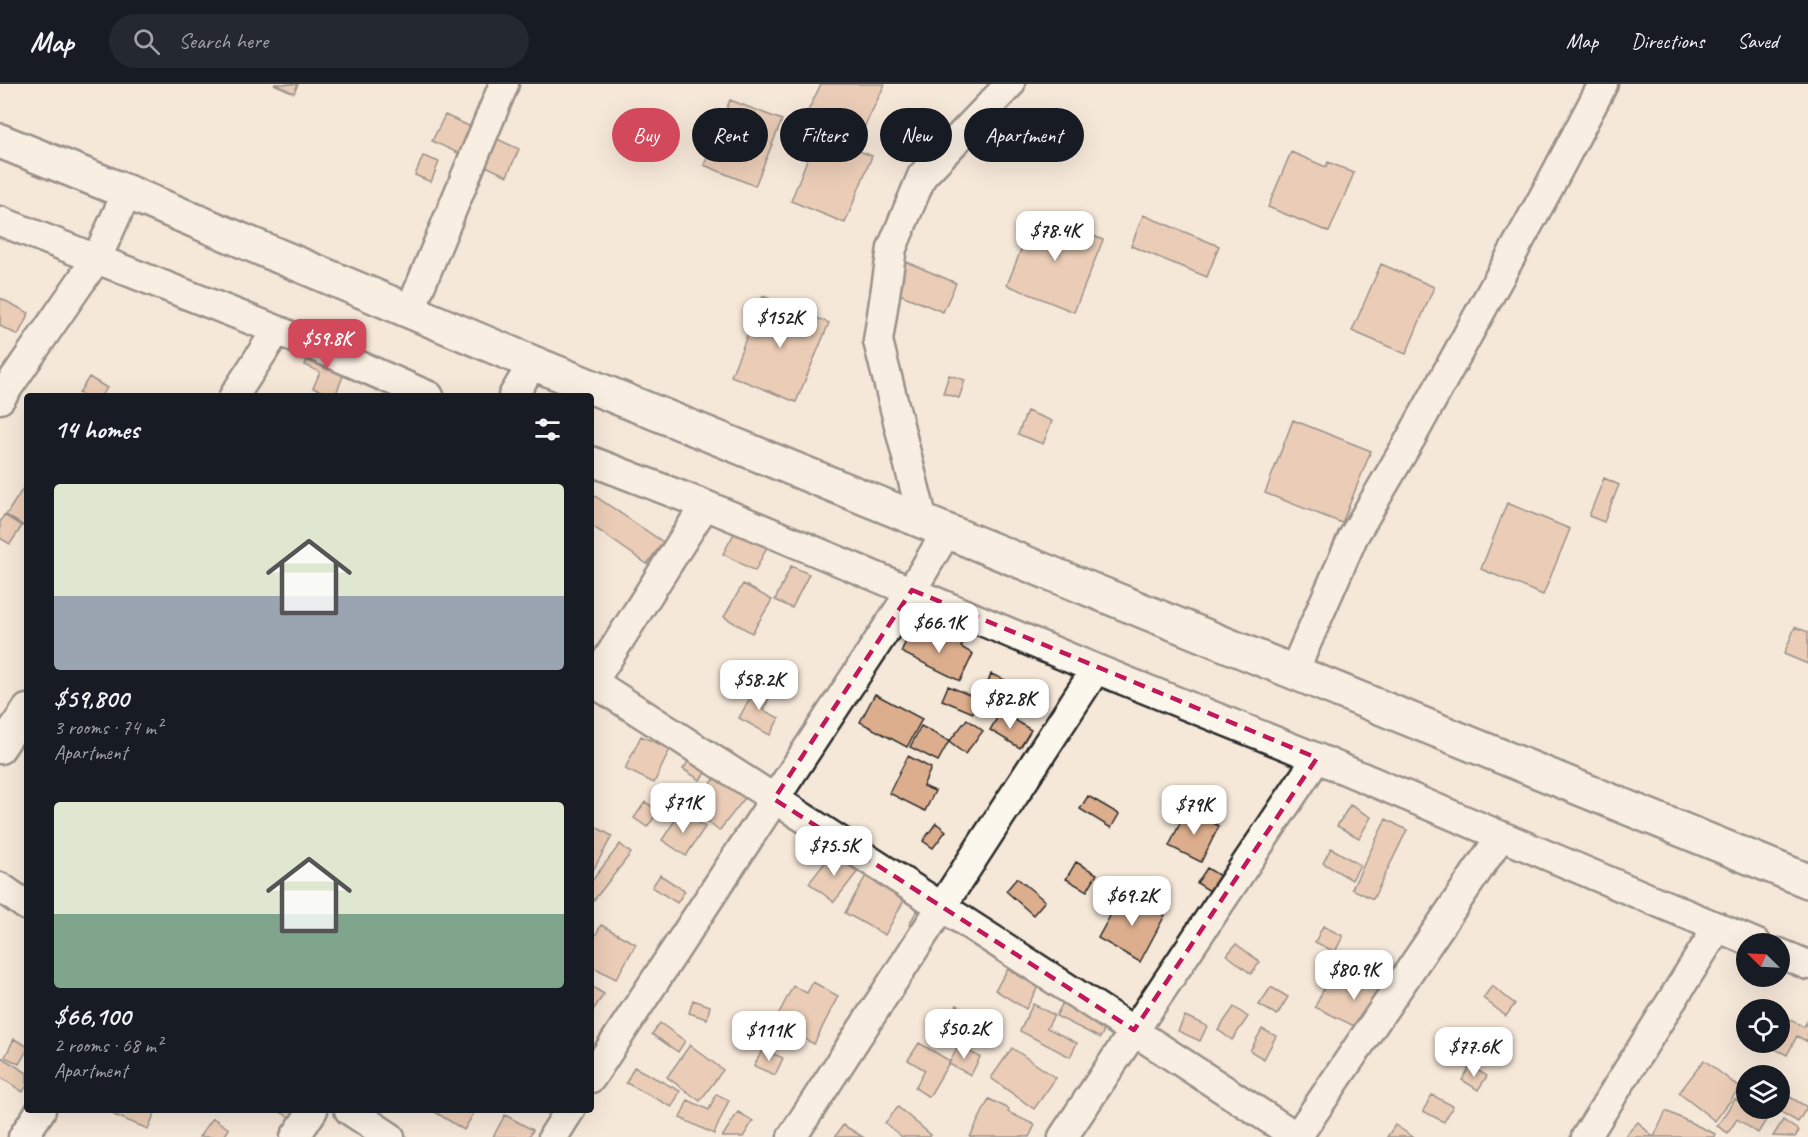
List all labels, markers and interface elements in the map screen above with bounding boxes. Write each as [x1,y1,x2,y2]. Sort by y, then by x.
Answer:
search box [109,14,529,68]
text: Map [30,24,73,59]
icon: search [130,25,163,58]
text: Search here [178,27,268,55]
text: Map [1566,28,1598,54]
text: Directions [1631,28,1704,54]
text: Saved [1737,28,1778,54]
chip: Buy [612,108,680,162]
chip: Rent [692,108,768,162]
chip: Filters [780,108,868,162]
chip: New [880,108,952,162]
chip: Apartment [964,108,1084,162]
pin: $78.4K [1006,211,1104,262]
text: $78.4K [1030,218,1080,243]
pin: $152K [738,298,822,349]
text: $152K [757,305,803,330]
pin: $59.8K [278,319,376,370]
text: $59.8K [302,326,352,351]
text: 14 homes [54,413,139,446]
icon: filters [531,413,564,446]
icon: home [255,523,363,631]
pin: $66.1K [890,603,988,654]
text: $66.1K [914,610,964,635]
pin: $58.2K [710,660,808,711]
text: $58.2K [734,667,784,692]
pin: $82.8K [961,679,1059,730]
text: $59,800 [54,682,129,715]
text: $82.8K [985,686,1035,711]
text: 3 rooms · 74 m² [54,715,162,740]
text: Apartment [54,740,127,765]
pin: $71K [647,783,719,834]
pin: $79K [1158,785,1230,836]
text: $71K [664,790,702,815]
text: $79K [1176,792,1212,817]
pin: $75.5K [785,826,883,877]
text: $75.5K [809,833,859,858]
icon: home [255,841,363,949]
pin: $69.2K [1083,876,1181,927]
text: $69.2K [1107,883,1157,908]
north arrow [1736,933,1790,987]
map controls [1736,933,1790,1119]
pin: $80.9K [1305,950,1403,1001]
text: $80.9K [1329,957,1379,982]
button: locate [1736,999,1790,1053]
text: $66,100 [54,1000,130,1033]
pin: $50.2K [915,1009,1013,1060]
pin: $111K [727,1011,811,1062]
text: $50.2K [939,1016,989,1041]
text: $111K [746,1018,792,1043]
pin: $77.6K [1425,1027,1523,1078]
text: 2 rooms · 68 m² [54,1033,162,1058]
text: $77.6K [1449,1034,1499,1059]
text: Apartment [54,1058,127,1083]
button: layers [1736,1065,1790,1119]

